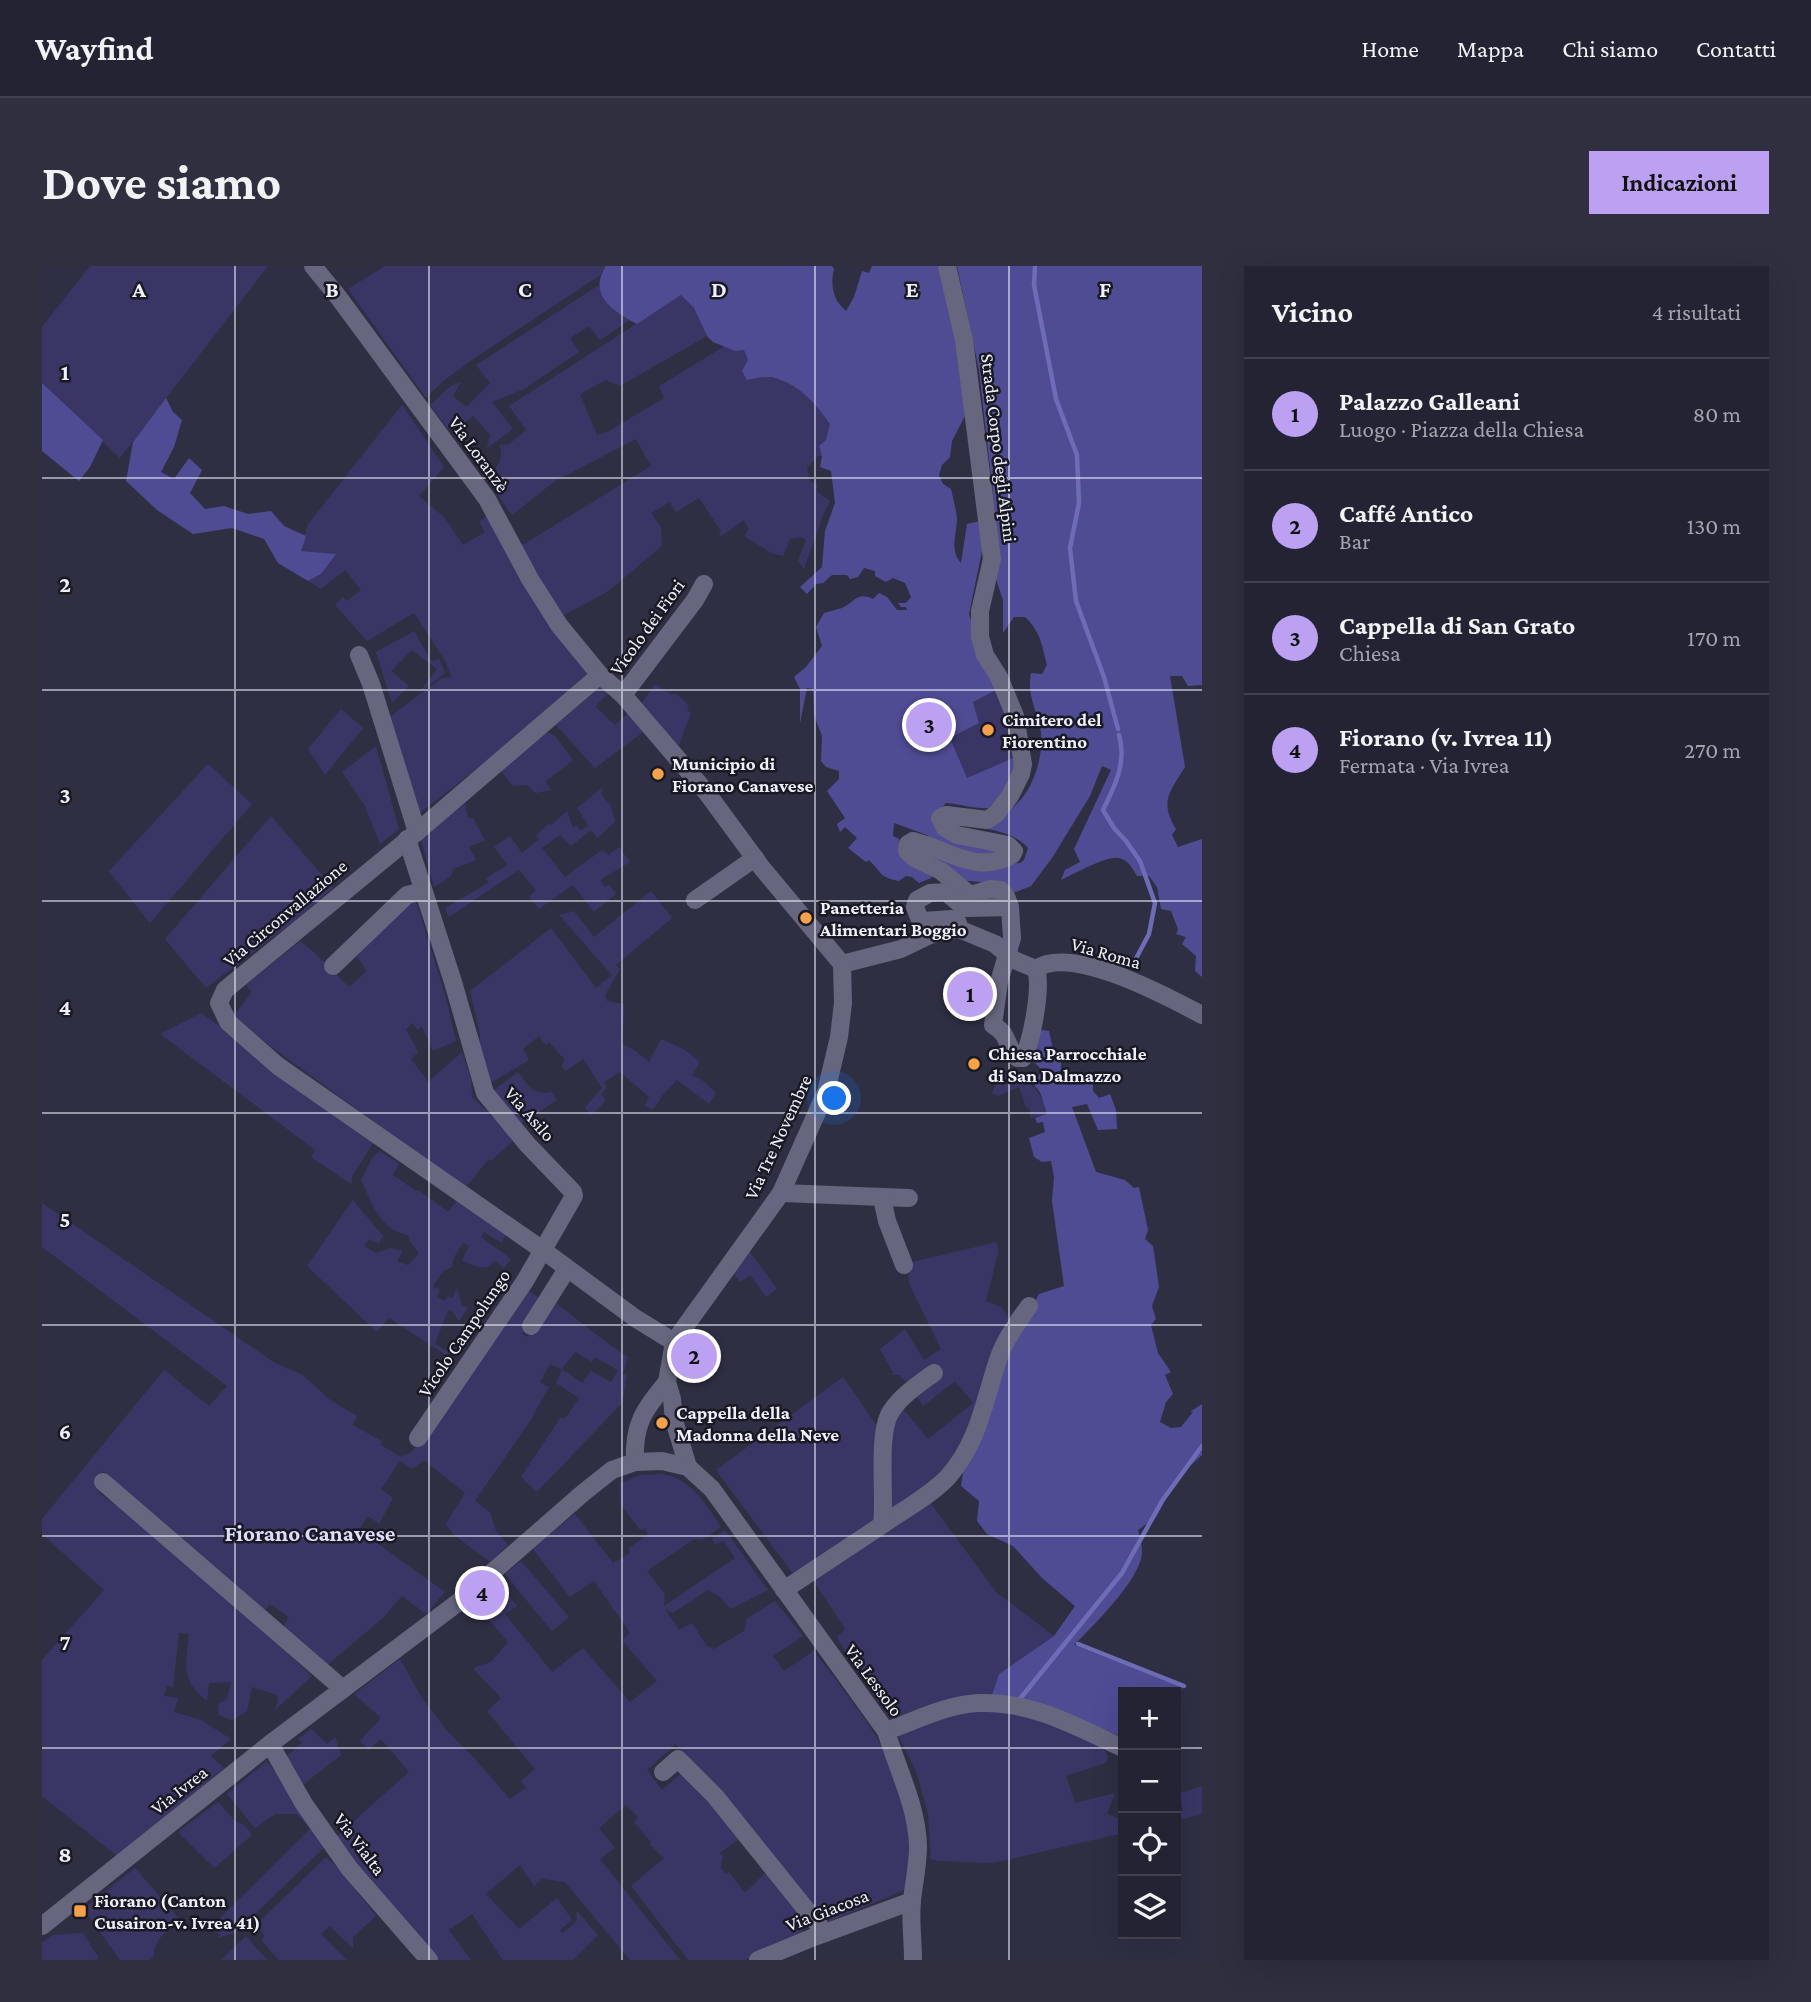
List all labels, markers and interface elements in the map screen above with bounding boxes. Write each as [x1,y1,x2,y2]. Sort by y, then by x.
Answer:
text: Wayfind [35,30,153,67]
text: Home [1361,35,1419,62]
text: Mappa [1457,35,1524,62]
text: Chi siamo [1562,35,1658,62]
text: Contatti [1696,35,1776,62]
button: Indicazioni [1589,151,1769,214]
text: Dove siamo [42,155,281,210]
text: A [131,276,146,302]
text: B [325,276,339,302]
text: C [518,276,532,302]
text: D [711,276,727,302]
text: E [905,276,919,302]
text: F [1099,276,1111,302]
text: Vicino [1272,295,1353,328]
text: 4 risultati [1652,299,1741,325]
street label: Strada Corpo degli Alpini [977,352,1021,544]
text: 1 [61,359,70,385]
text: Palazzo Galleani [1339,387,1520,416]
text: 1 [1291,401,1299,427]
text: 80 m [1693,401,1741,427]
street label: Via Loranzè [444,412,514,496]
text: Luogo · Piazza della Chiesa [1339,416,1584,442]
text: Caffé Antico [1339,499,1473,528]
text: 2 [1289,513,1301,539]
text: 130 m [1687,513,1741,539]
text: Bar [1339,528,1370,554]
text: 2 [59,571,71,597]
street label: Vicolo dei Fiori [605,575,689,679]
text: Cappella di San Grato [1339,611,1575,640]
text: 3 [1289,625,1301,651]
text: 170 m [1687,625,1741,651]
text: Chiesa [1339,640,1401,666]
pin: 3 [906,699,952,751]
place label: Cimitero del Fiorentino [1002,709,1102,752]
marker: Cimitero del Fiorentino [980,722,996,738]
text: Fiorano (v. Ivrea 11) [1339,723,1553,752]
text: 4 [1289,737,1301,763]
text: 270 m [1684,737,1741,763]
text: Fermata · Via Ivrea [1339,752,1509,778]
place label: Municipio di Fiorano Canavese [672,753,813,796]
marker: Municipio di Fiorano Canavese [650,766,666,782]
text: 3 [59,782,71,808]
street label: Via Circonvallazione [219,855,351,971]
place label: Panetteria Alimentari Boggio [819,897,967,940]
marker: Panetteria Alimentari Boggio [798,910,814,926]
street label: Via Roma [1069,933,1144,973]
pin: 1 [947,968,993,1020]
text: 4 [59,994,71,1020]
place label: Chiesa Parrocchiale di San Dalmazzo [988,1043,1147,1086]
marker: Chiesa Parrocchiale di San Dalmazzo [966,1056,982,1072]
street label: Via Tre Novembre [740,1071,816,1203]
your location [817,1081,851,1115]
street label: Via Asilo [501,1082,559,1146]
text: 5 [59,1206,71,1232]
street label: Vicolo Campolungo [414,1265,514,1401]
pin: 2 [671,1330,717,1382]
place label: Cappella della Madonna della Neve [676,1402,839,1445]
marker: Cappella della Madonna della Neve [654,1415,670,1431]
text: 6 [59,1418,71,1444]
district label: Fiorano Canavese [225,1520,396,1546]
pin: 4 [459,1567,505,1619]
text: 7 [59,1629,71,1655]
street label: Via Lessolo [841,1640,907,1720]
map controls [1118,1687,1181,1939]
button: + [1118,1687,1181,1750]
button: − [1118,1750,1181,1813]
street label: Via Ivrea [147,1761,212,1819]
street label: Via Vialta [330,1809,390,1879]
button: locate [1118,1813,1181,1876]
text: 8 [58,1841,72,1867]
button: layers [1118,1876,1181,1939]
street label: Via Giacosa [783,1885,872,1935]
place label: Fiorano (Canton Cusairon-v. Ivrea 41) [94,1890,260,1934]
marker: Fiorano (Canton Cusairon-v. Ivrea 41) [72,1903,88,1919]

